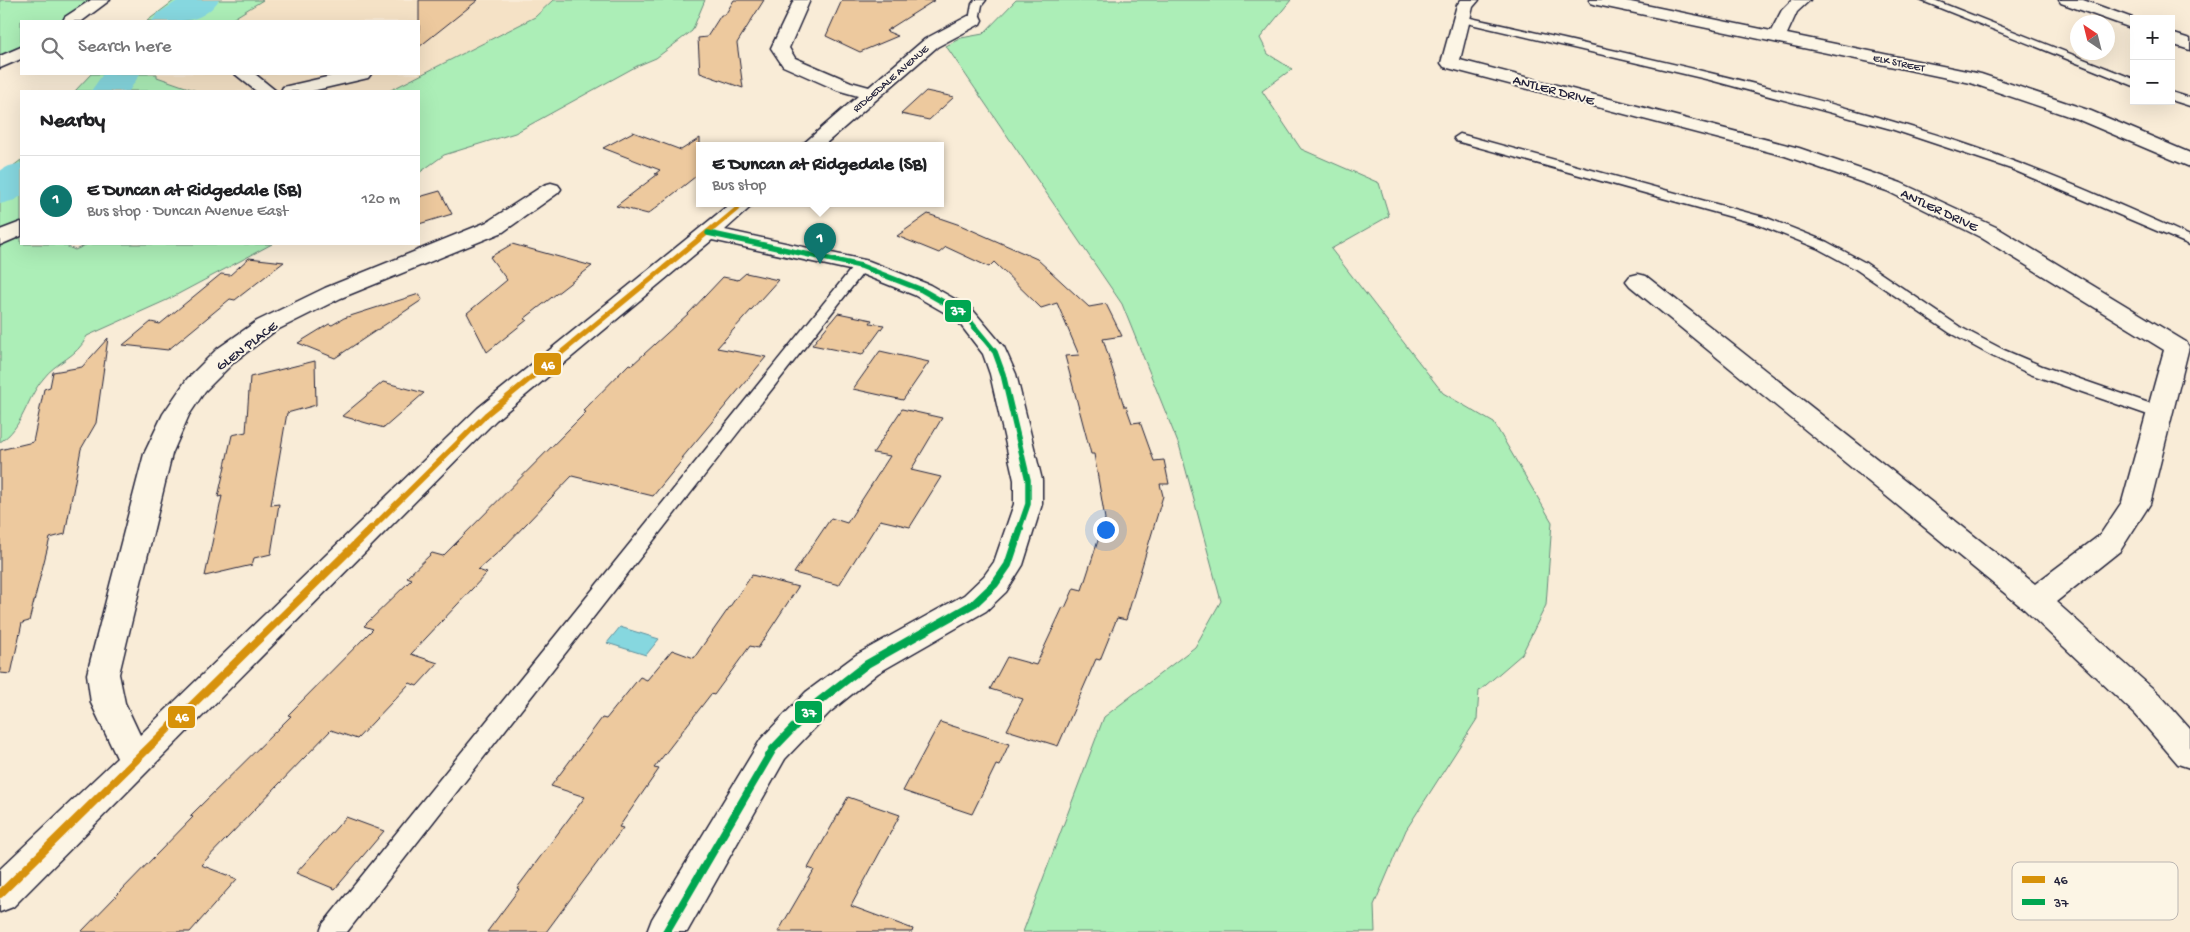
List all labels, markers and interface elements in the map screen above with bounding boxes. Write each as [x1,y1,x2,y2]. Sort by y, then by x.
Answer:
north arrow [2070,15,2115,60]
map controls [2130,15,2175,105]
button: + [2130,15,2175,60]
search box [20,20,420,75]
icon: search [38,34,66,62]
text: Search here [78,36,172,59]
street label: RIDGEDALE AVENUE [851,43,932,116]
street label: ELK STREET [1872,53,1926,75]
button: − [2130,60,2175,105]
street label: ANTLER DRIVE [1511,72,1597,111]
text: Nearby [40,110,105,135]
popup [696,142,944,207]
text: E Duncan at Ridgedale (SB) [712,154,928,177]
text: Bus stop [712,177,766,196]
text: E Duncan at Ridgedale (SB) [87,180,302,203]
street label: ANTLER DRIVE [1897,186,1982,237]
text: 1 [53,191,59,210]
text: 120 m [361,191,400,210]
text: Bus stop · Duncan Avenue East [87,203,288,222]
pin: 1 [804,223,836,264]
line badge: 37 [944,299,972,323]
text: 37 [950,304,966,321]
street label: GLEN PLACE [213,318,283,376]
line badge: 46 [533,352,562,376]
text: 46 [540,358,556,375]
your location [1093,517,1119,543]
line badge: 37 [794,700,823,724]
line badge: 46 [167,705,196,729]
text: 37 [801,706,817,723]
text: 46 [174,710,190,727]
legend [2012,862,2178,920]
text: 46 [2054,873,2069,890]
text: 37 [2053,896,2069,913]

